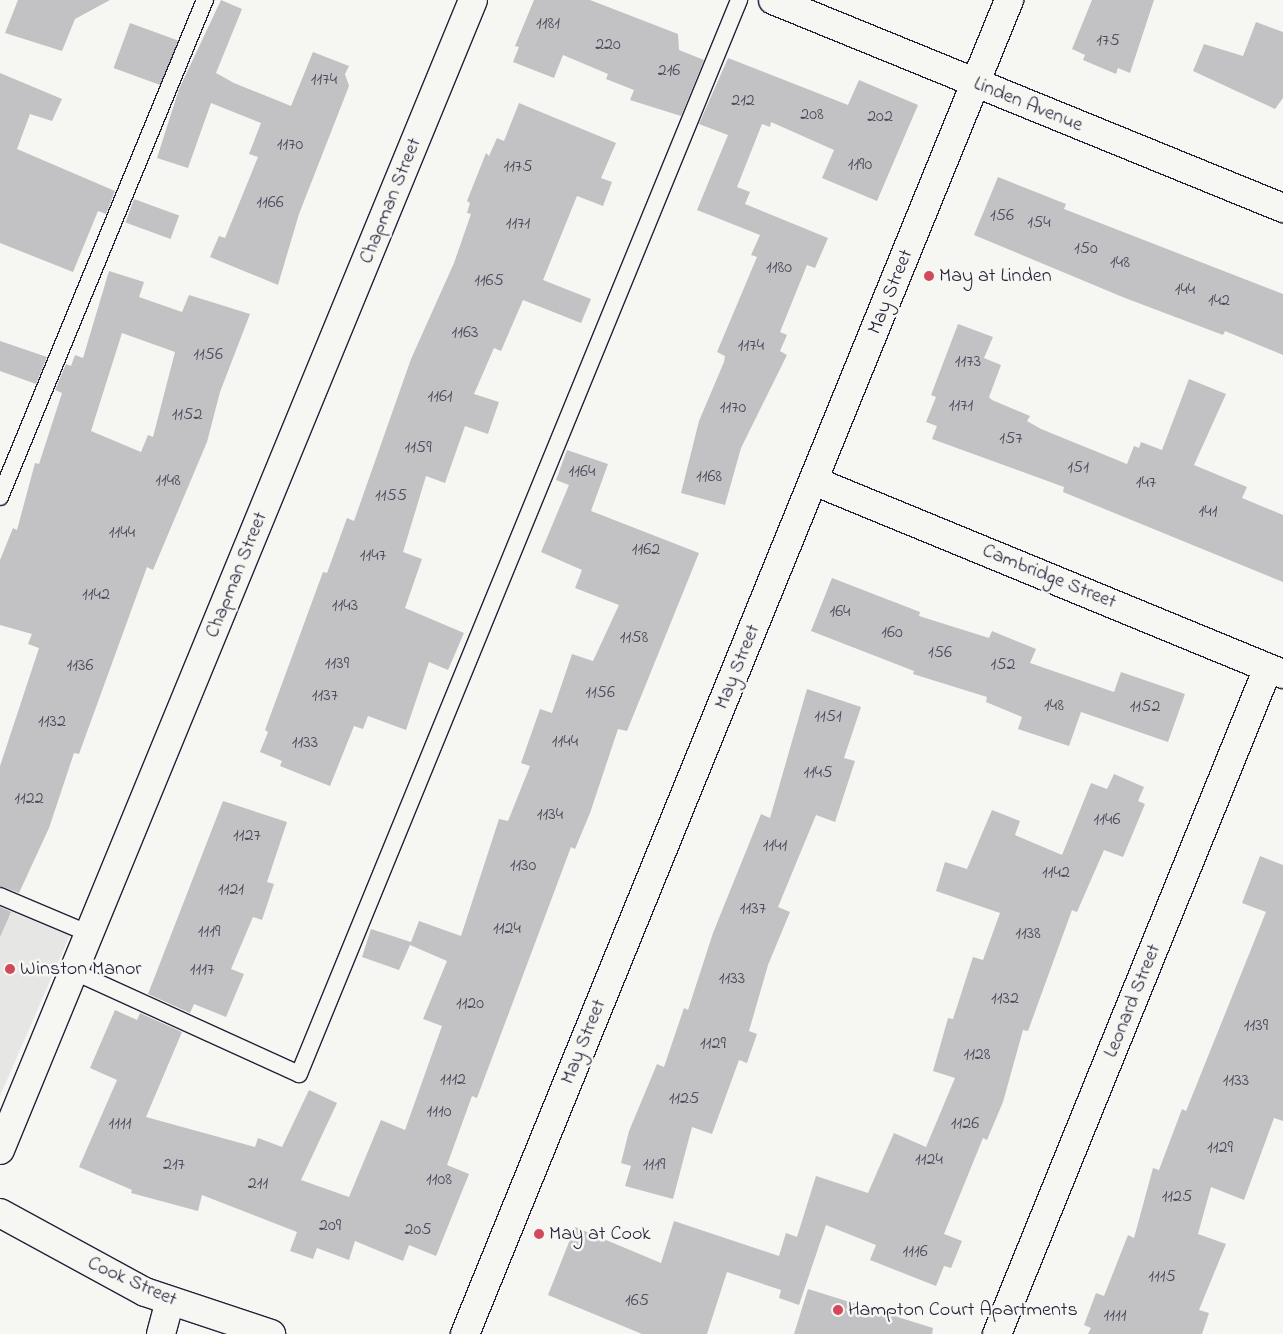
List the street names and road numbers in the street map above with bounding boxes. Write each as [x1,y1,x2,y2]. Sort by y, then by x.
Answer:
street label: Linden Avenue [970,72,1086,138]
street label: Chapman Street [355,135,427,267]
street label: May Street [863,246,919,338]
street label: Chapman Street [201,509,273,641]
street label: Cambridge Street [979,539,1119,615]
street label: May Street [710,621,766,713]
street label: Leonard Street [1099,941,1167,1061]
street label: May Street [556,996,612,1088]
street label: Cook Street [84,1252,180,1312]

